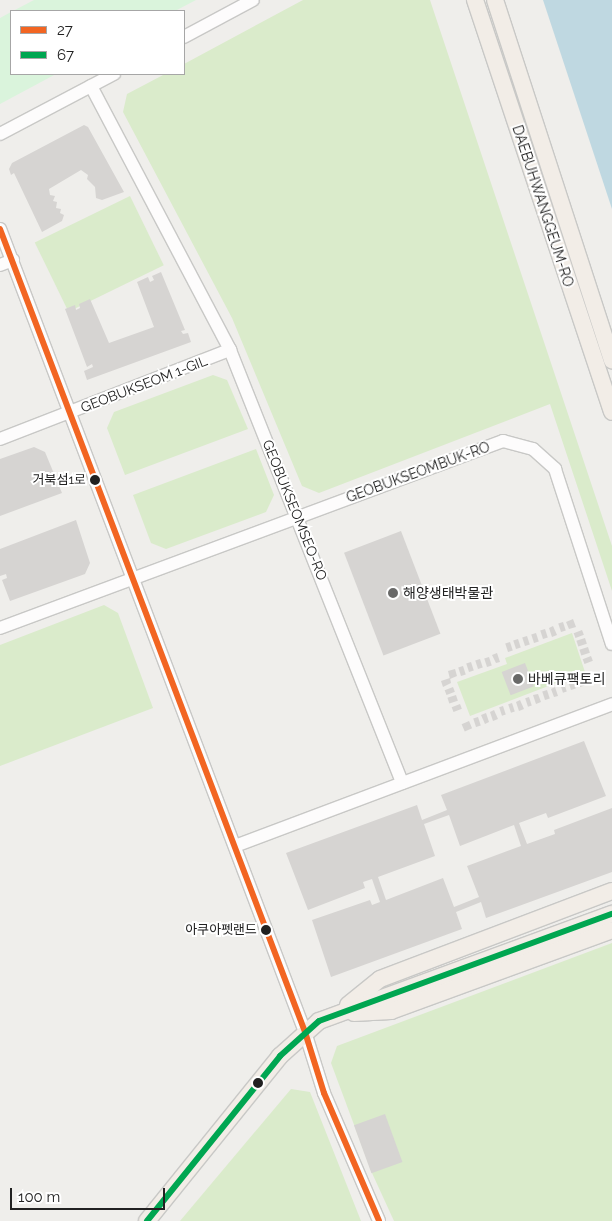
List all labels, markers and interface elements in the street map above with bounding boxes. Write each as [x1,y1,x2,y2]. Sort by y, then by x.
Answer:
legend [10,10,185,75]
text: 27 [57,21,73,39]
text: 67 [57,46,74,64]
street label: DAEBUHWANGGEUM-RO [509,123,577,289]
street label: GEOBUKSEOM 1-GIL [78,352,210,416]
street label: GEOBUKSEOMSEO-RO [259,437,331,583]
street label: GEOBUKSEOMBUK-RO [344,438,492,506]
place label: 거북섬1로 [33,472,86,488]
marker: 거북섬1로 [90,475,100,485]
place label: 해양생태박물관 [403,585,493,601]
marker: 해양생태박물관 [387,587,399,599]
place label: 바베큐팩토리 [528,671,605,687]
marker: 바베큐팩토리 [512,673,524,685]
place label: 아쿠아펫랜드 [185,922,257,938]
marker: 아쿠아펫랜드 [261,925,271,935]
unlabelled marker [253,1078,263,1088]
scale bar [12,1178,168,1210]
text: 100 m [18,1188,60,1206]

